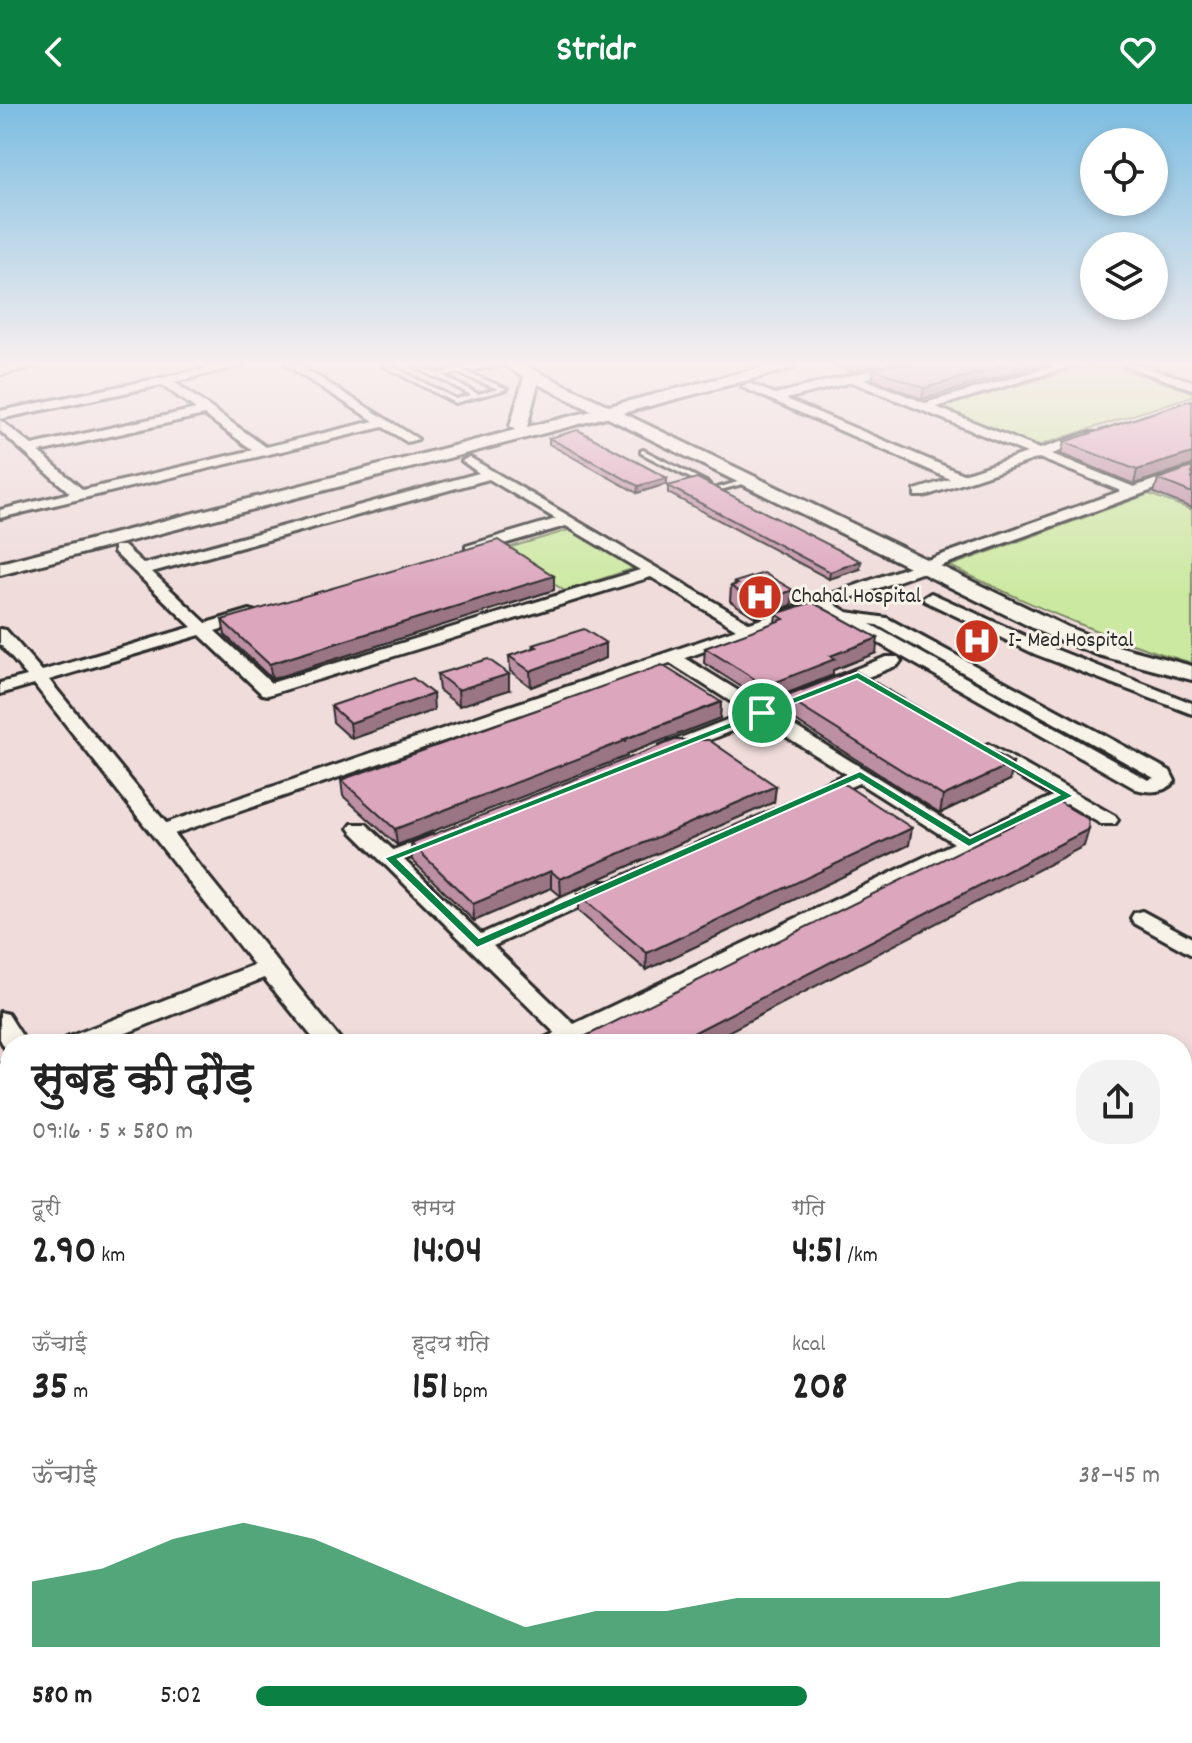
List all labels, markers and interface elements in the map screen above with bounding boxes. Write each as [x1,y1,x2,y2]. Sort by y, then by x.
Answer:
text: Stridr [556,26,636,78]
icon: back [32,30,76,74]
icon: heart [1116,30,1160,74]
map controls [1080,128,1168,320]
button: locate [1080,128,1168,216]
button: layers [1080,232,1168,320]
hospital icon: Chahal Hospital [736,573,784,621]
place label: Chahal Hospital [791,582,921,613]
hospital icon: I- Med Hospital [953,617,1001,665]
place label: I- Med Hospital [1008,626,1133,657]
pin [728,679,796,747]
icon: arrive [740,691,784,735]
text: सुबह की दौड़ [32,1052,253,1115]
button: share [1076,1060,1160,1144]
text: 09:16 · 5 × 580 m [32,1114,193,1151]
text: दूरी [32,1194,60,1225]
text: समय [412,1194,455,1225]
text: गति [792,1194,825,1225]
text: 2.90 [32,1225,96,1282]
text: 14:04 [412,1225,482,1282]
text: 4:51 [792,1225,843,1282]
text: km [96,1241,125,1272]
text: /km [843,1241,878,1272]
text: ऊँचाई [32,1330,87,1361]
text: हृदय गति [412,1330,489,1361]
text: kcal [792,1330,825,1361]
text: 35 [32,1361,68,1418]
text: 151 [412,1361,448,1418]
text: 208 [792,1361,847,1418]
text: m [68,1377,88,1408]
text: bpm [448,1377,488,1408]
text: ऊँचाई [32,1458,97,1495]
text: 38–45 m [1078,1458,1160,1495]
text: 580 m [32,1678,92,1715]
text: 5:02 [160,1678,202,1715]

